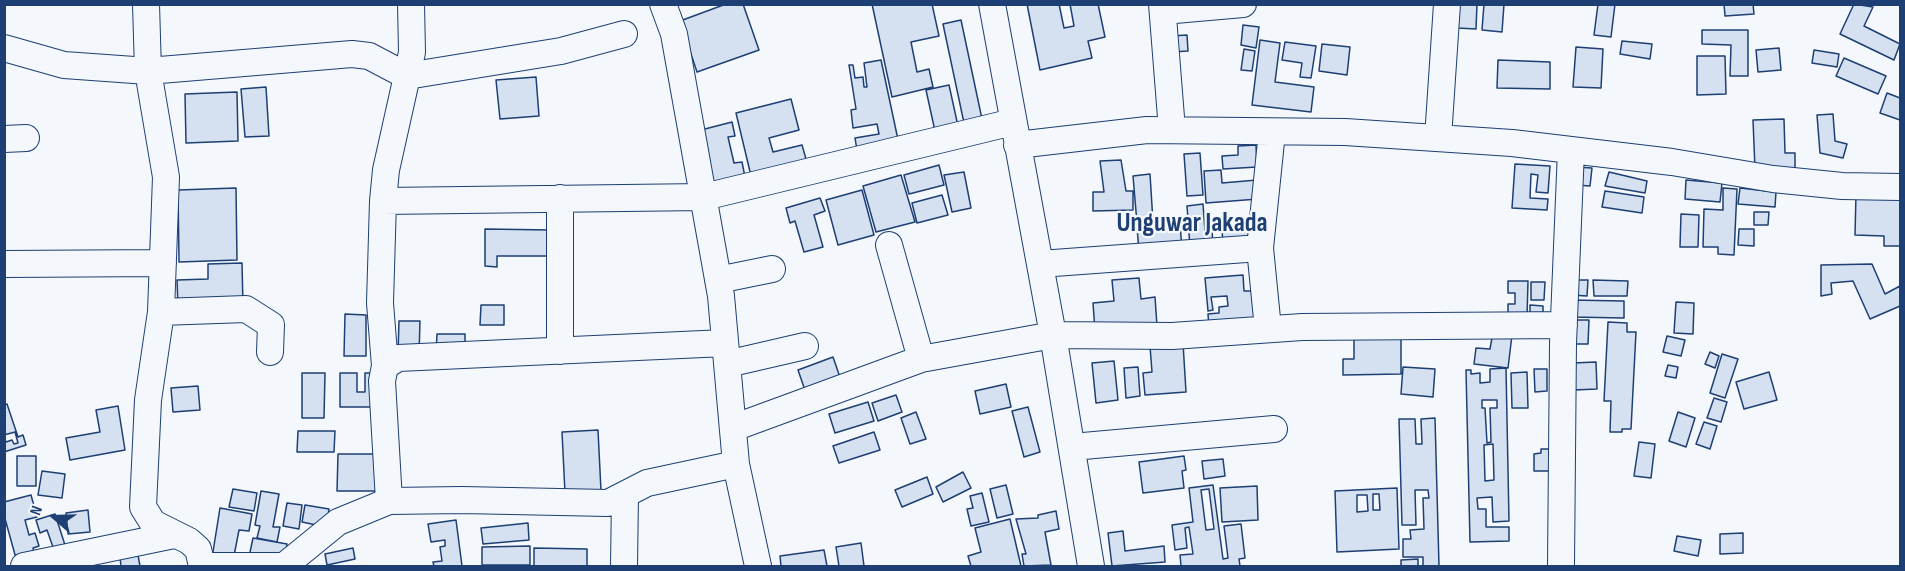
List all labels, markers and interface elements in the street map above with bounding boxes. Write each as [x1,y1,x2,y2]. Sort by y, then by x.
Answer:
district label: Unguwar Jakada [1116,208,1268,240]
north arrow [24,487,84,547]
text: N [26,503,47,518]

